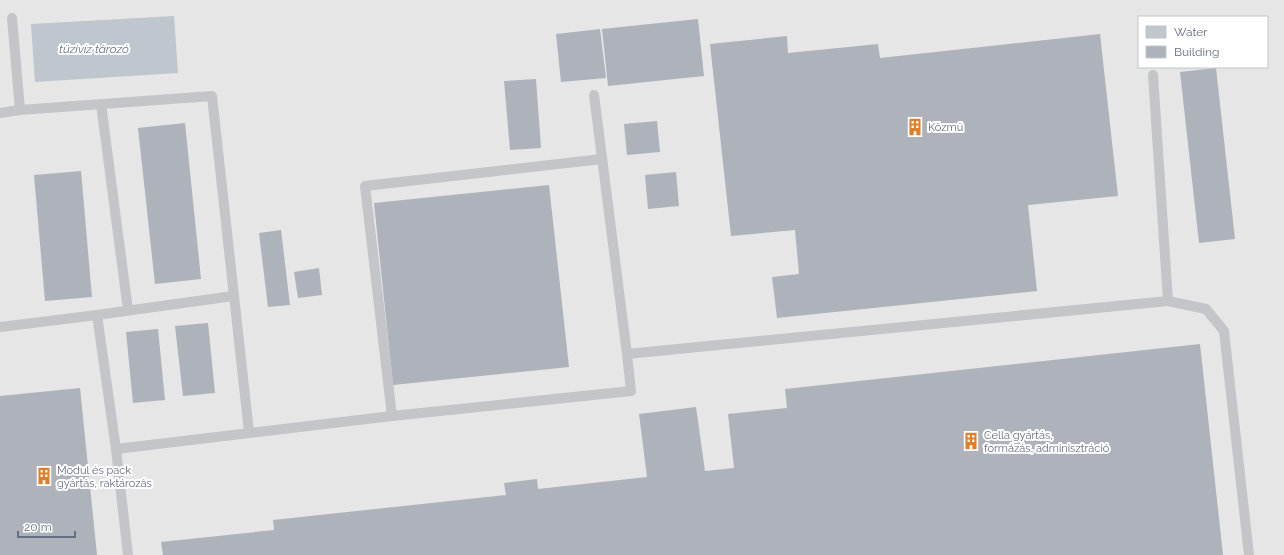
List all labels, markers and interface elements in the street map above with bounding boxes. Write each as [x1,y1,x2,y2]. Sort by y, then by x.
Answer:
legend [1138,16,1268,68]
text: Water [1174,25,1208,39]
water label: tüzivíz tározó [59,42,129,56]
text: Building [1174,45,1220,59]
building icon: Közmű [905,117,925,137]
place label: Közmű [928,121,963,134]
place label: Cella gyártás, formázás, adminisztráció [984,429,1110,455]
building icon: Cella gyártás, formázás, adminisztráció [961,431,981,451]
place label: Modul és pack gyártás, raktározás [57,464,152,490]
building icon: Modul és pack gyártás, raktározás [34,466,54,486]
scale bar [18,513,75,539]
text: 20 m [24,520,52,534]

